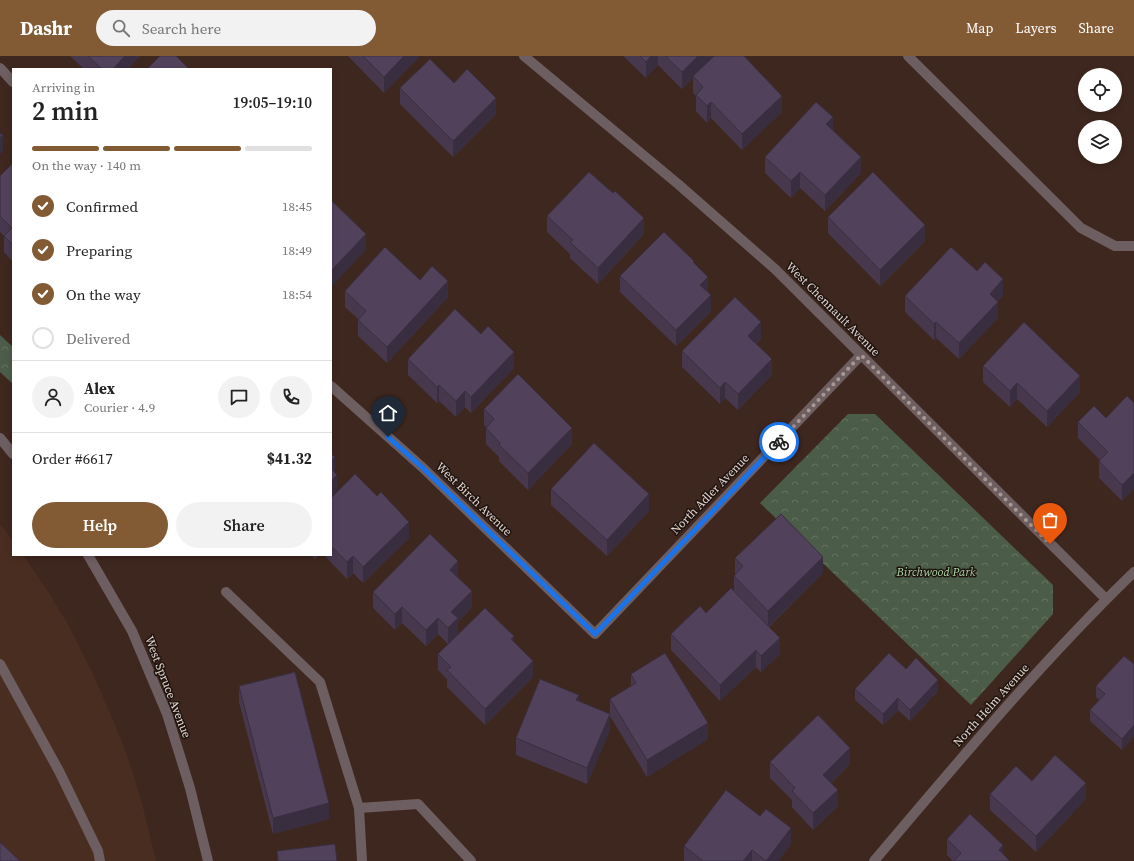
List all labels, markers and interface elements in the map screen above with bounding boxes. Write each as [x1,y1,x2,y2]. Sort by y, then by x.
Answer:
search box [96,10,376,46]
text: Dashr [20,15,72,41]
icon: search [110,17,132,39]
text: Search here [142,18,221,39]
text: Map [966,18,993,38]
text: Layers [1015,18,1057,38]
text: Share [1079,18,1114,38]
map controls [1078,68,1122,164]
button: locate [1078,68,1122,112]
text: Arriving in [32,79,95,96]
text: 19:05–19:10 [233,92,312,113]
text: 2 min [32,93,99,129]
button: layers [1078,120,1122,164]
text: On the way · 140 m [32,157,141,174]
icon: check [32,195,54,217]
text: Confirmed [66,196,138,217]
text: 18:45 [282,198,312,215]
icon: check [32,239,54,261]
text: Preparing [66,240,132,261]
text: 18:49 [282,242,312,259]
street label: West Chennault Avenue [782,258,884,360]
icon: check [32,283,54,305]
text: On the way [66,284,141,305]
text: 18:54 [282,286,312,303]
text: Delivered [66,328,130,349]
button: person [32,376,74,418]
button: chat [218,376,260,418]
button: phone [270,376,312,418]
text: Alex [84,378,115,399]
pin [371,396,405,437]
text: Courier · 4.9 [84,399,155,416]
icon: home [377,402,399,424]
courier [759,422,799,462]
icon: bike [768,431,790,453]
text: Order #6617 [32,448,113,469]
text: $41.32 [267,448,312,469]
street label: North Adler Avenue [667,450,753,538]
street label: West Birch Avenue [432,459,516,539]
button: Help [32,502,168,548]
button: Share [176,502,312,548]
pin [1033,503,1067,544]
icon: bag [1039,509,1061,531]
park label: Birchwood Park [895,564,976,580]
street label: West Spruce Avenue [141,634,195,740]
street label: North Helm Avenue [949,660,1033,750]

